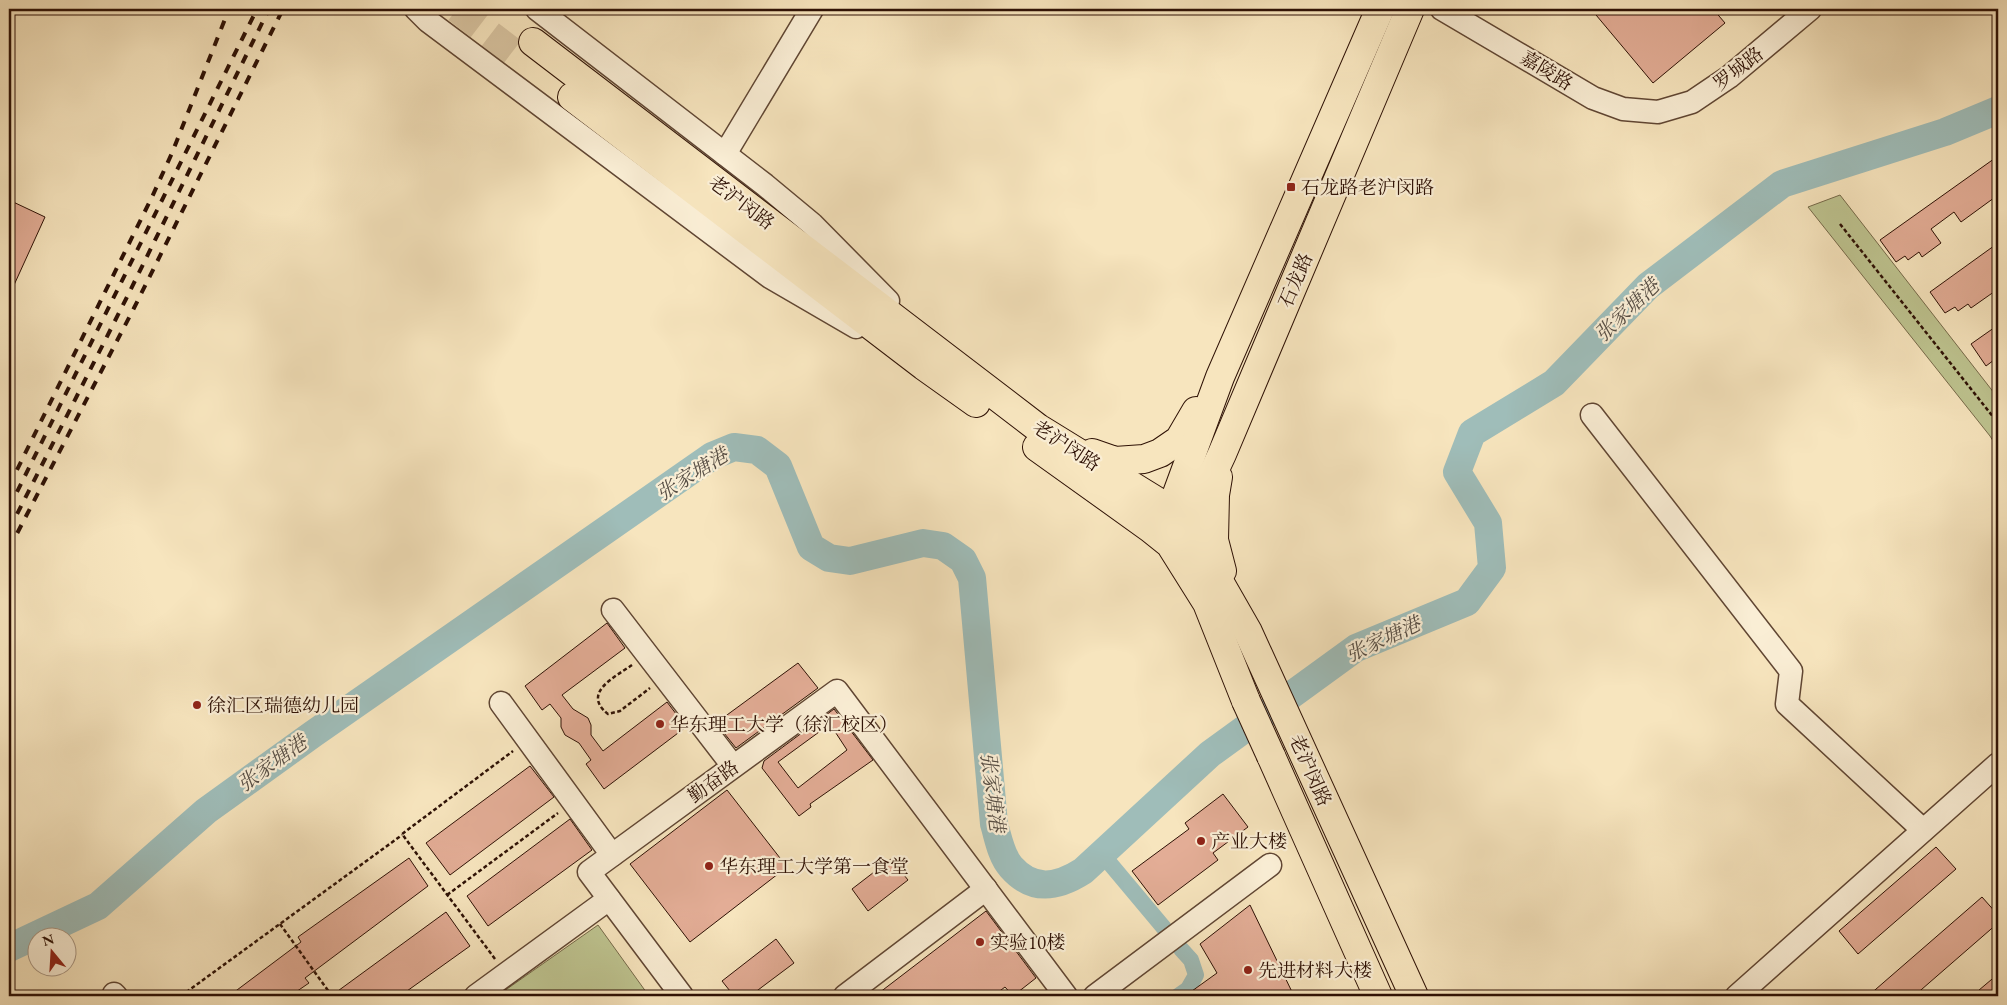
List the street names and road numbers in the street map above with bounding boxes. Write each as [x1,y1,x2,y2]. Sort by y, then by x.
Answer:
street label: 罗城路 [1708,41,1768,96]
street label: 嘉陵路 [1516,45,1578,96]
street label: 老沪闵路 [704,170,780,235]
street label: 石龙路 [1273,249,1318,311]
street label: 老沪闵路 [1028,414,1105,477]
street label: 老沪闵路 [1284,730,1337,810]
street label: 勤奋路 [683,755,744,808]

